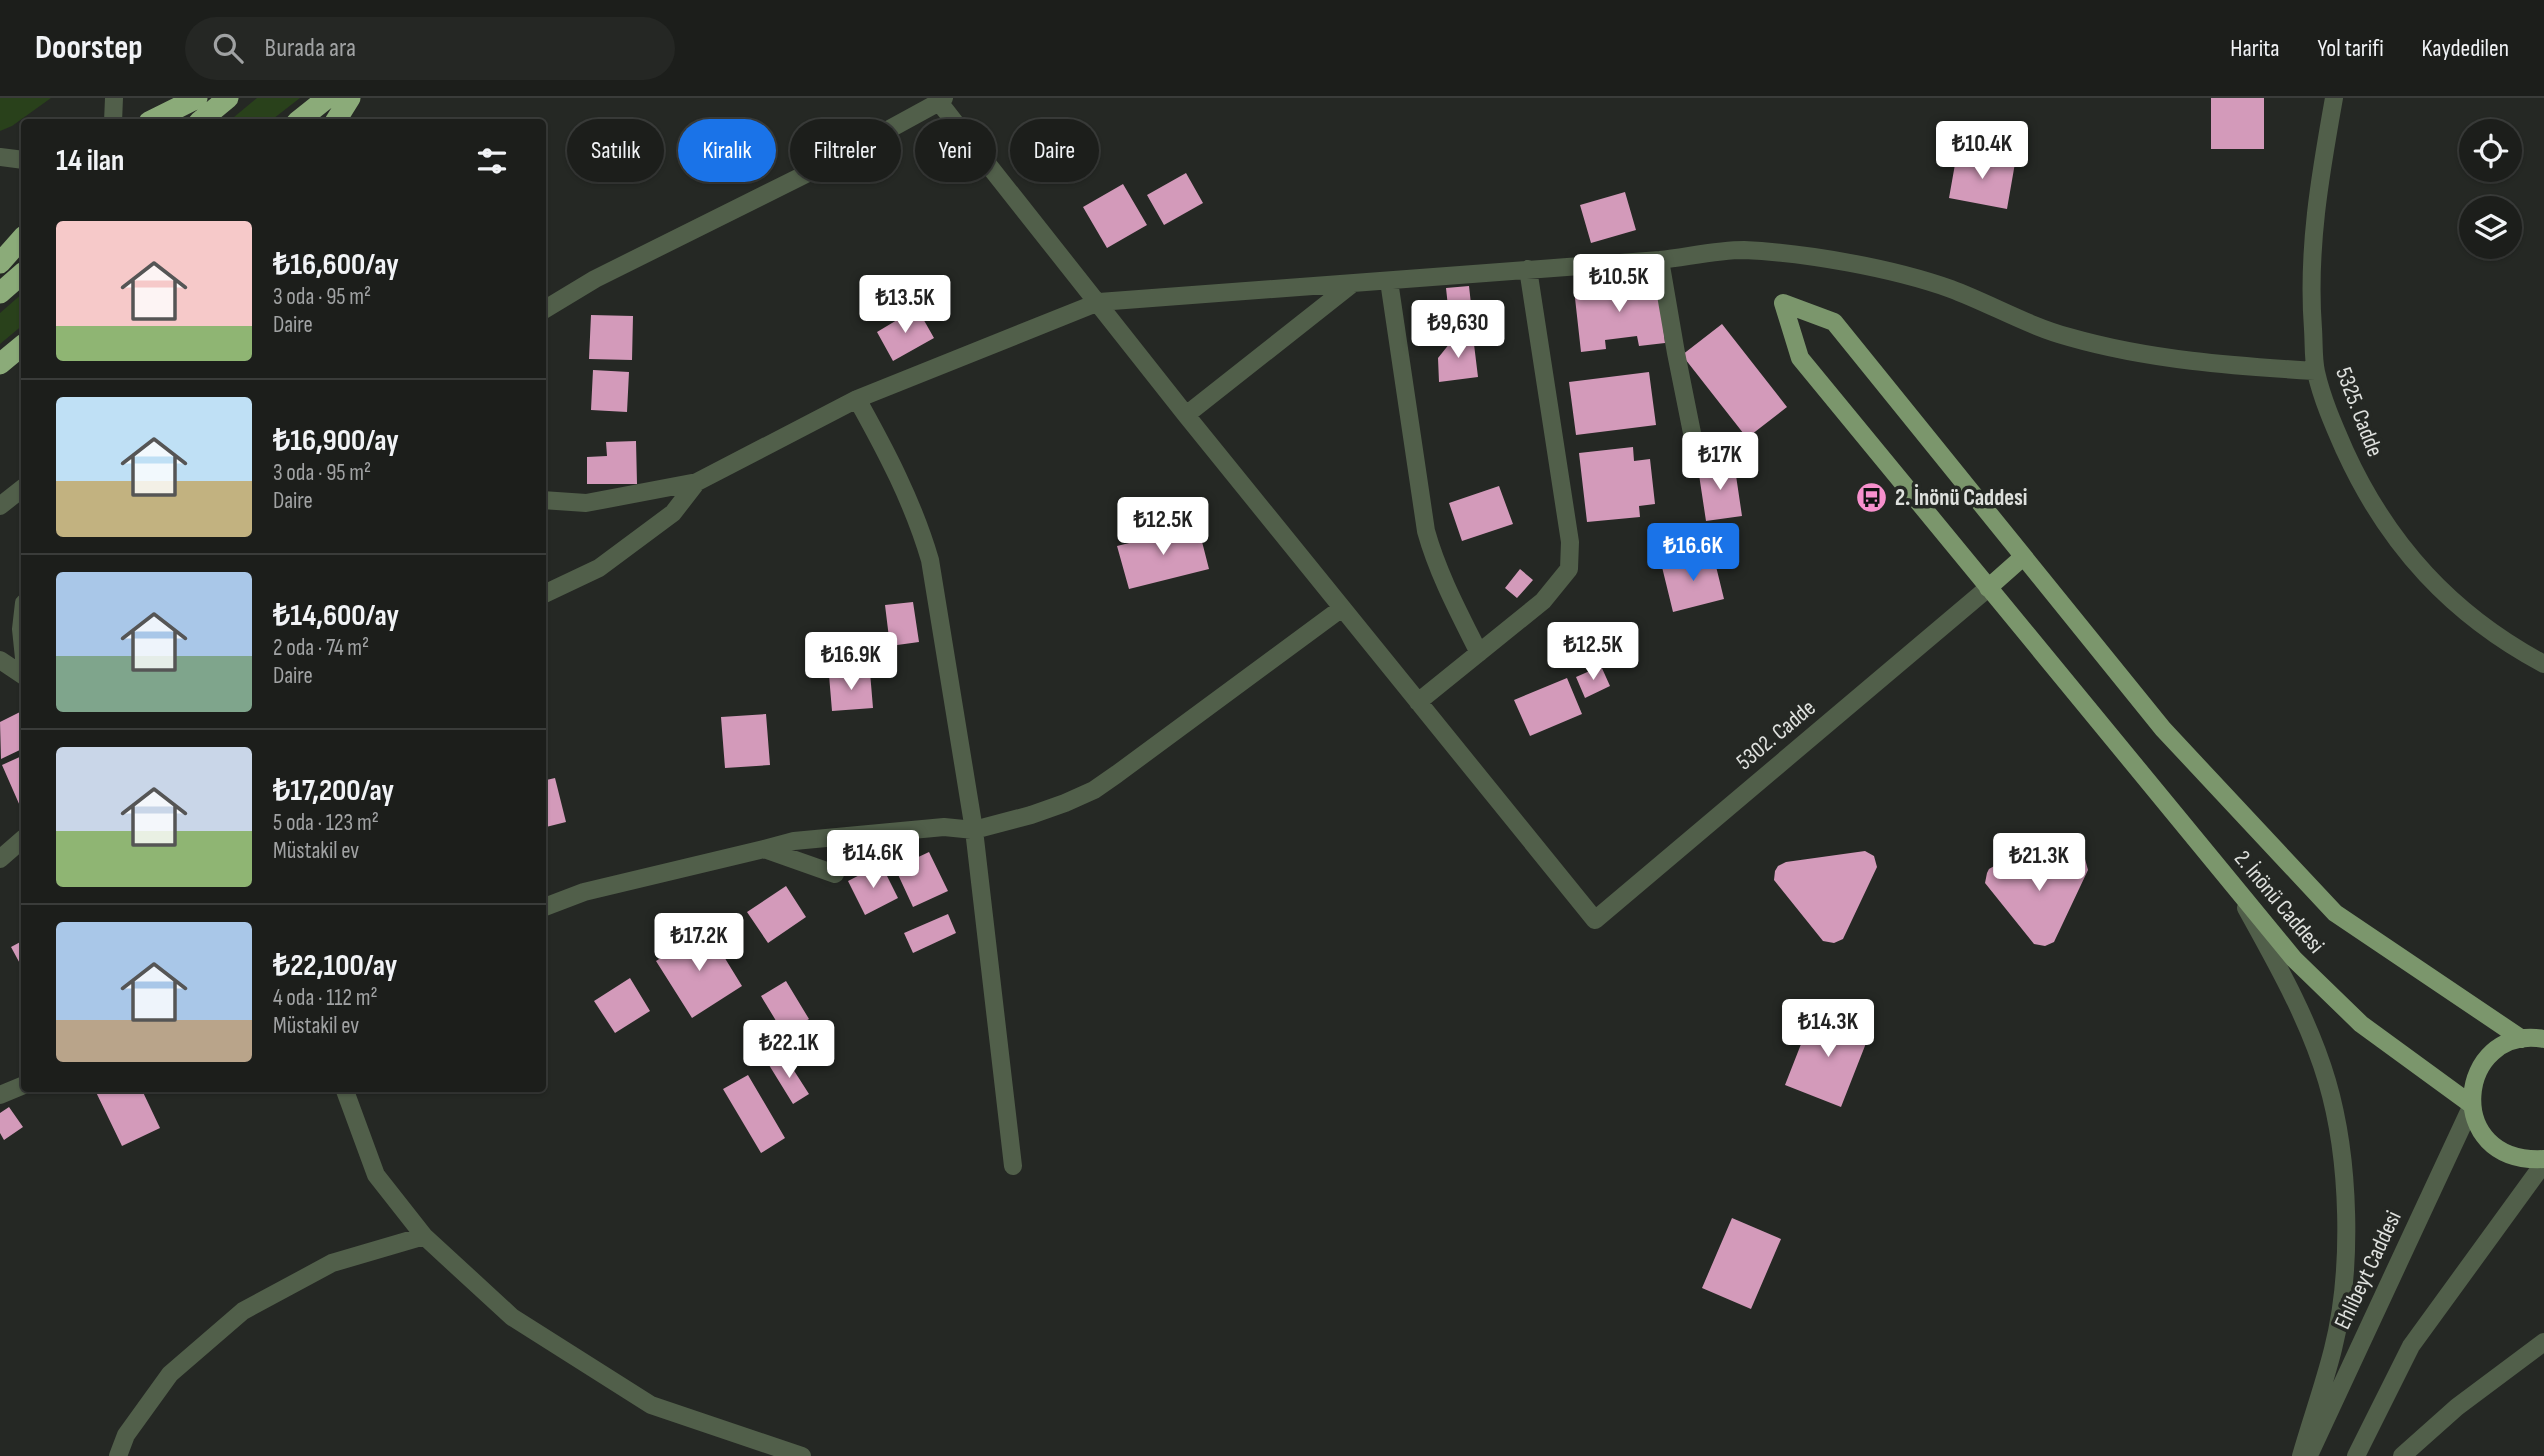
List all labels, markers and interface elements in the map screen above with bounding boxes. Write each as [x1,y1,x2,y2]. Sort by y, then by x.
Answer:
search box [185,17,675,80]
text: Doorstep [35,28,143,68]
icon: search [209,29,247,67]
text: Burada ara [265,33,356,64]
text: Harita [2230,34,2280,63]
text: Yol tarifi [2318,34,2384,63]
text: Kaydedilen [2422,34,2509,63]
chip: Satılık [567,119,664,182]
chip: Kiralık [678,119,776,182]
chip: Filtreler [790,119,901,182]
chip: Yeni [915,119,996,182]
chip: Daire [1010,119,1099,182]
map controls [2459,119,2522,259]
button: locate [2459,119,2522,182]
pin: ₺10.4K [1925,122,2039,181]
text: ₺10.4K [1952,130,2012,158]
icon: filters [473,142,511,180]
text: 14 ilan [56,143,124,179]
button: layers [2459,196,2522,259]
text: ₺16,600/ay [273,247,399,283]
icon: home [112,249,196,333]
pin: ₺10.5K [1562,254,1676,314]
text: ₺10.5K [1589,263,1649,291]
pin: ₺13.5K [848,275,962,335]
text: 3 oda · 95 m² [273,283,371,311]
text: ₺13.5K [875,284,935,312]
pin: ₺9,630 [1401,300,1515,360]
text: ₺9,630 [1427,309,1489,337]
text: Daire [273,311,313,339]
street label: 5325. Cadde [2329,363,2389,461]
text: ₺16,900/ay [273,423,399,459]
icon: home [112,425,196,509]
pin: ₺17K [1679,432,1761,492]
text: ₺17K [1698,441,1742,469]
text: 3 oda · 95 m² [273,459,371,487]
bus stop icon: 2. İnönü Caddesi [1855,481,1889,515]
place label: 2. İnönü Caddesi [1895,484,2028,512]
text: Daire [273,487,313,515]
pin: ₺12.5K [1106,498,1220,557]
text: ₺12.5K [1133,506,1193,534]
pin: ₺16.6K [1636,524,1750,583]
text: ₺16.6K [1663,532,1723,560]
text: ₺14,600/ay [273,598,399,634]
icon: home [112,600,196,684]
pin: ₺12.5K [1536,622,1650,682]
text: ₺12.5K [1563,631,1623,659]
pin: ₺16.9K [794,632,908,692]
text: 2 oda · 74 m² [273,634,369,662]
text: ₺16.9K [821,641,881,669]
text: Daire [273,662,313,690]
street label: 5302. Cadde [1731,694,1821,776]
text: ₺17,200/ay [273,773,394,809]
icon: home [112,775,196,859]
text: 5 oda · 123 m² [273,809,379,837]
pin: ₺14.6K [816,830,930,890]
pin: ₺21.3K [1982,834,2096,893]
text: Müstakil ev [273,837,359,865]
text: ₺14.6K [843,839,903,867]
text: ₺21.3K [2009,842,2069,870]
street label: 2. İnönü Caddesi [2228,845,2330,959]
pin: ₺17.2K [642,914,756,973]
text: ₺17.2K [670,922,728,950]
text: ₺22,100/ay [273,948,397,984]
icon: home [112,950,196,1034]
text: 4 oda · 112 m² [273,984,378,1012]
pin: ₺14.3K [1771,1000,1885,1059]
text: ₺14.3K [1798,1008,1858,1036]
text: Müstakil ev [273,1012,359,1040]
pin: ₺22.1K [732,1020,846,1080]
text: ₺22.1K [759,1029,819,1057]
street label: Ehlibeyt Caddesi [2328,1206,2408,1334]

